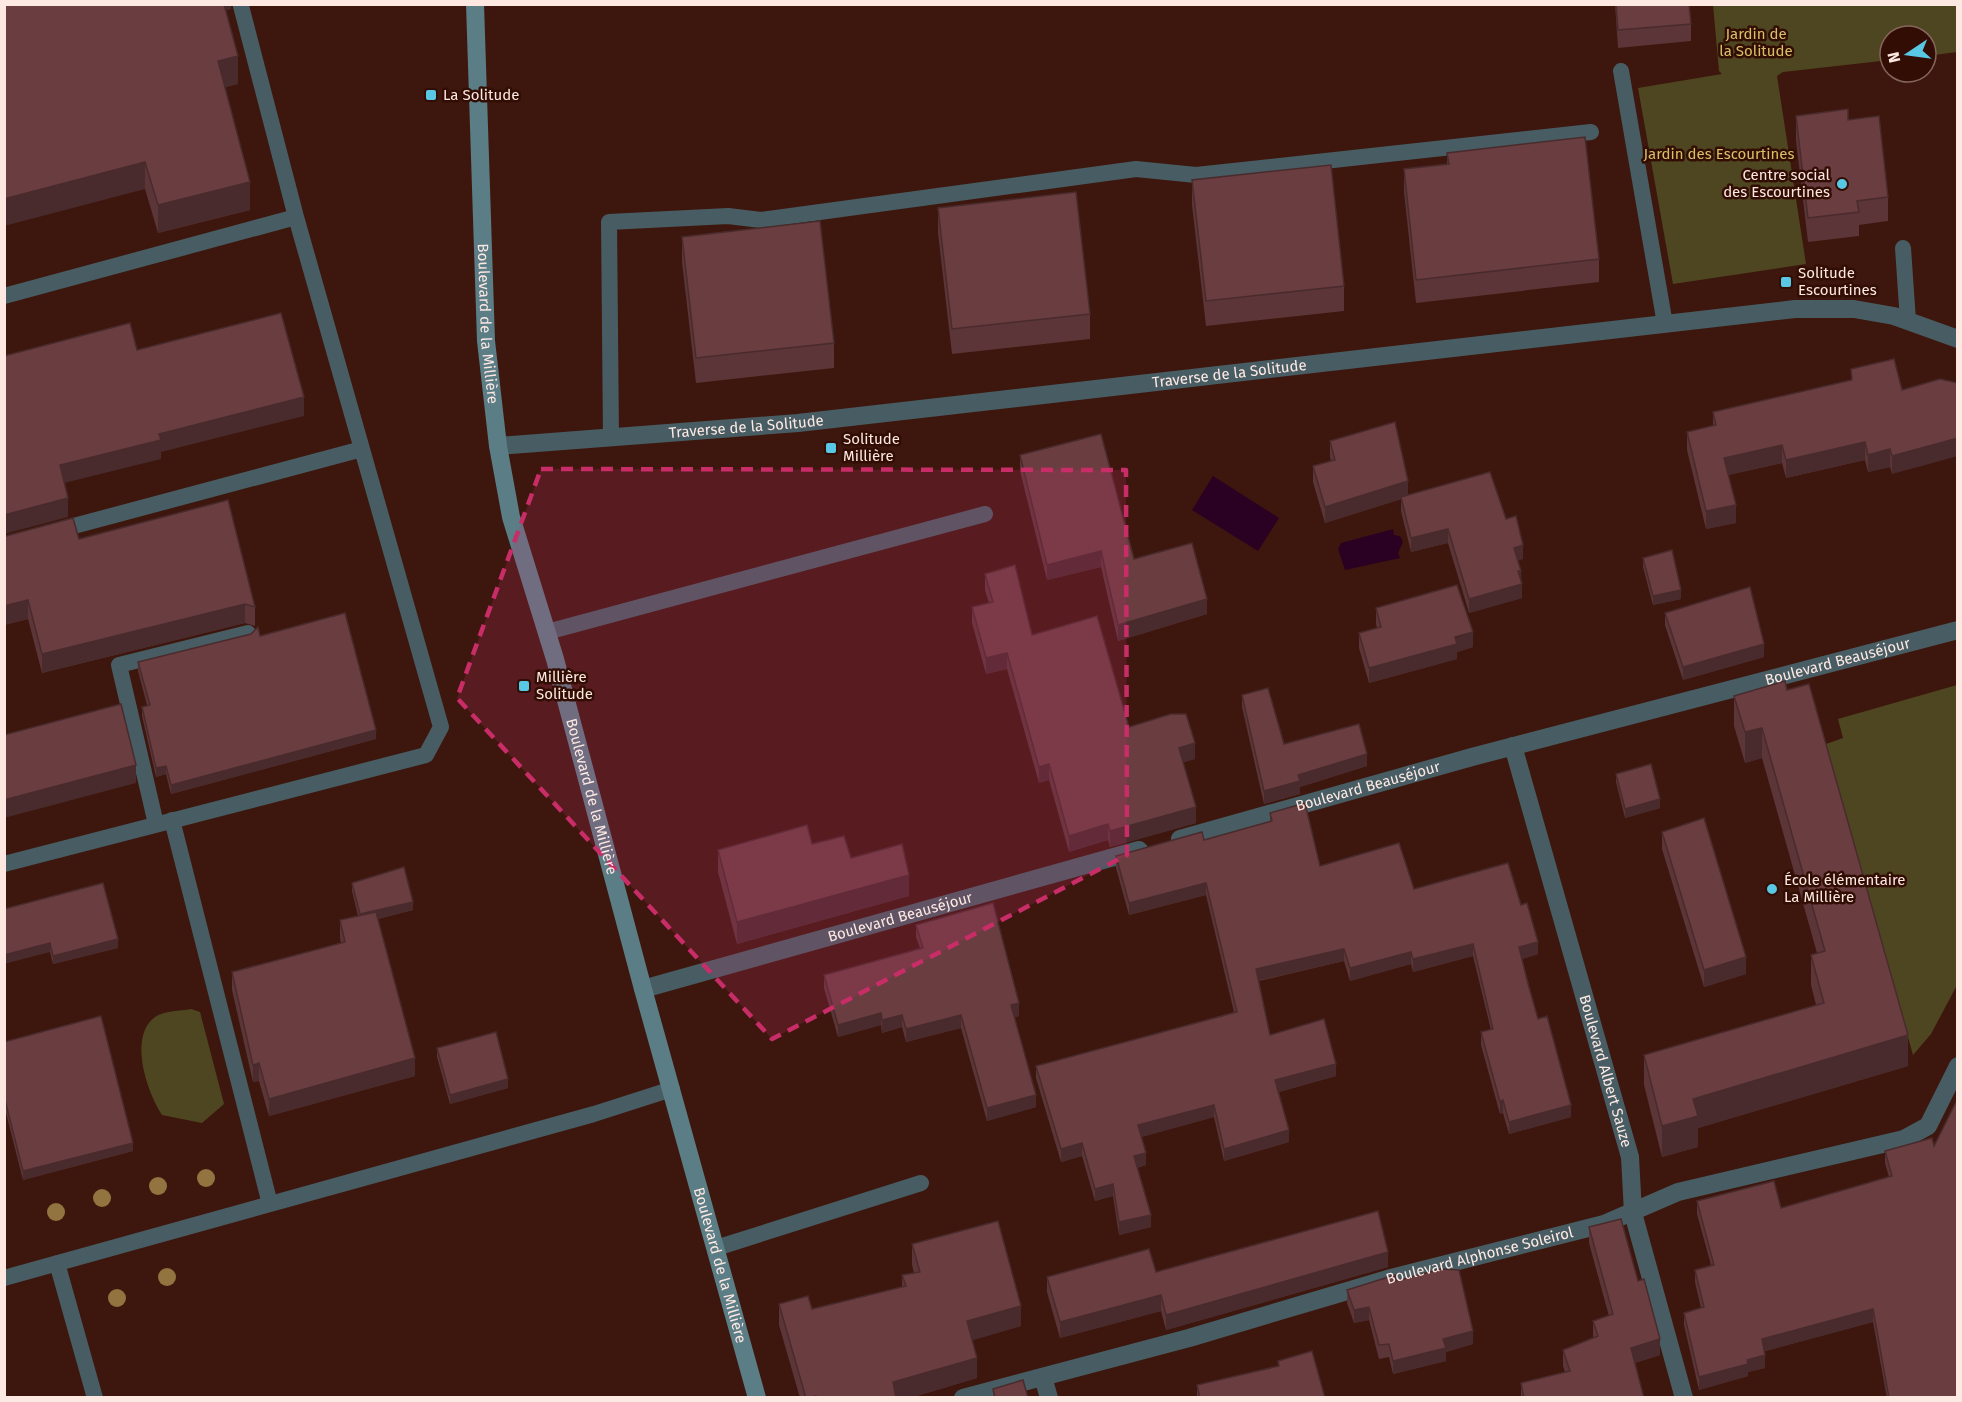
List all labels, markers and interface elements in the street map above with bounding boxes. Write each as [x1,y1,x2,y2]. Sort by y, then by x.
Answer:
north arrow [1878,24,1938,84]
park label: Jardin de la Solitude [1719,25,1793,60]
text: N [1883,50,1904,65]
place label: La Solitude [443,86,519,104]
marker: La Solitude [424,88,438,102]
park label: Jardin des Escourtines [1644,145,1794,163]
place label: Centre social des Escourtines [1723,166,1831,201]
marker: Centre social des Escourtines [1835,177,1849,191]
street label: Boulevard de la Millière [474,243,502,405]
place label: Solitude Escourtines [1798,264,1877,299]
marker: Solitude Escourtines [1779,275,1793,289]
street label: Traverse de la Solitude [1151,356,1308,391]
street label: Traverse de la Solitude [668,411,825,442]
place label: Solitude Millière [843,430,900,465]
marker: Solitude Millière [824,441,838,455]
street label: Boulevard Beauséjour [1763,634,1912,689]
place label: Millière Solitude [536,668,593,703]
marker: Millière Solitude [517,679,531,693]
street label: Boulevard de la Millière [562,716,621,877]
street label: Boulevard Beauséjour [1293,757,1442,815]
place label: École élémentaire La Millière [1784,871,1906,906]
marker: École élémentaire La Millière [1765,882,1779,896]
street label: Boulevard Beauséjour [826,888,975,946]
street label: Boulevard Albert Sauze [1575,993,1636,1149]
street label: Boulevard de la Millière [690,1185,750,1345]
street label: Boulevard Alphonse Soleirol [1384,1223,1576,1288]

